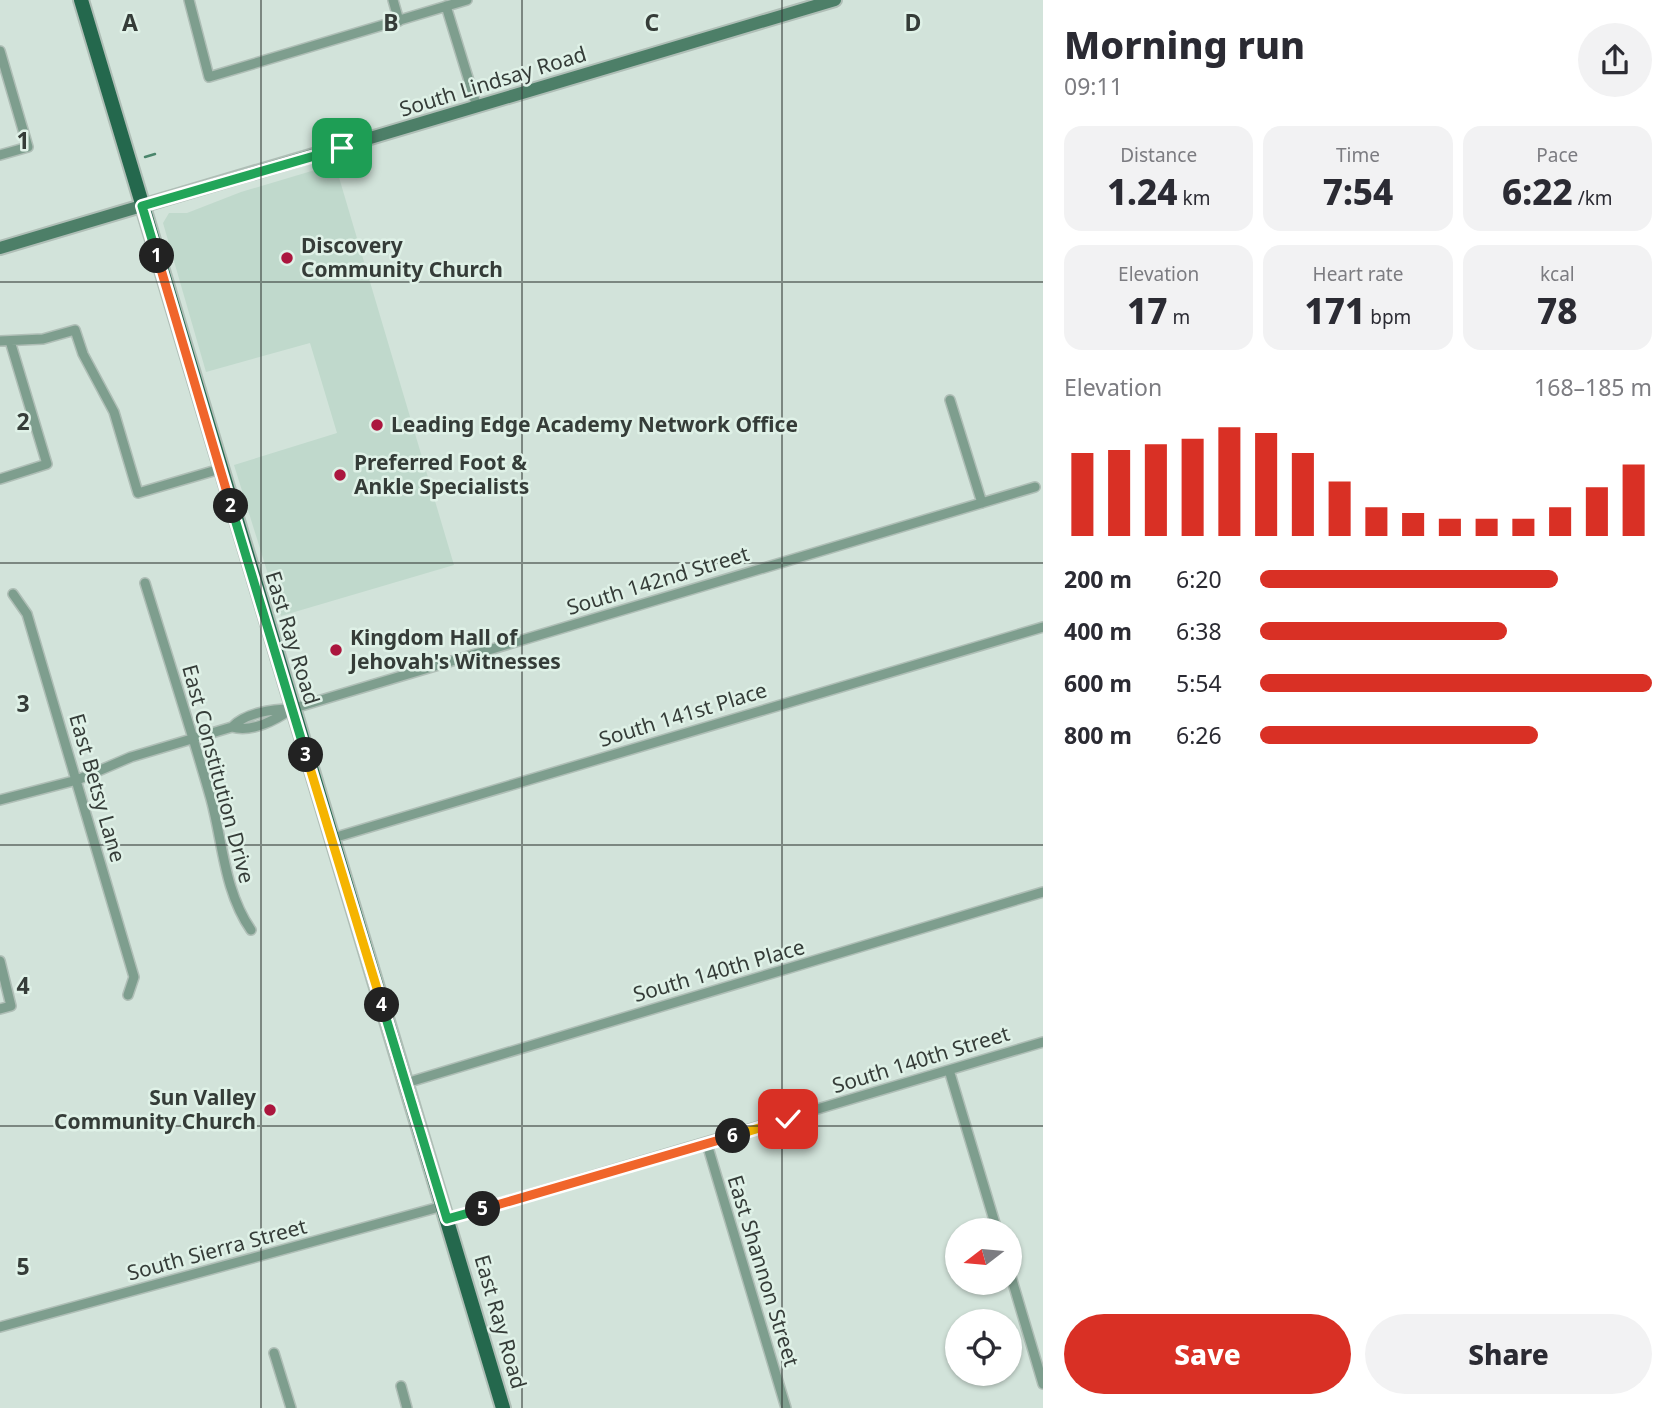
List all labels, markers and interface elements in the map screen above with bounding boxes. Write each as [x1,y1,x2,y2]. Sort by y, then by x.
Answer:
text: A [122,6,138,38]
text: B [383,6,399,38]
text: C [645,6,660,38]
text: D [905,6,921,38]
text: Morning run [1064,18,1305,70]
button: share [1578,23,1652,97]
street label: South Lindsay Road [396,39,590,123]
text: 09:11 [1064,70,1123,102]
pin [312,118,372,178]
text: 1 [16,124,30,156]
icon: arrive [323,129,361,167]
text: Distance [1120,142,1197,168]
text: Time [1336,142,1380,168]
text: Pace [1536,142,1578,168]
text: 1.24 [1107,168,1178,215]
text: 7:54 [1323,168,1393,215]
text: 6:22 [1502,168,1573,215]
text: km [1178,185,1210,211]
text: /km [1573,185,1613,211]
place label: Discovery Community Church [301,231,503,283]
pin: 1 [140,238,174,274]
text: 1 [151,242,162,268]
marker: Discovery Community Church [279,250,295,266]
text: Elevation [1118,261,1199,287]
text: Heart rate [1313,261,1403,287]
text: kcal [1540,261,1575,287]
text: 17 [1127,287,1168,334]
text: 171 [1305,287,1365,334]
text: 78 [1537,287,1578,334]
text: m [1168,304,1190,330]
text: bpm [1365,304,1411,330]
text: Elevation [1064,371,1162,403]
text: 168–185 m [1534,371,1652,403]
text: 2 [16,405,30,437]
place label: Leading Edge Academy Network Office [391,410,798,438]
marker: Leading Edge Academy Network Office [369,417,385,433]
place label: Preferred Foot & Ankle Specialists [354,448,529,500]
marker: Preferred Foot & Ankle Specialists [332,467,348,483]
pin: 2 [214,489,248,524]
text: 2 [225,492,236,518]
street label: South 142nd Street [563,539,753,621]
text: 200 m [1064,563,1132,595]
text: 6:20 [1176,563,1222,595]
street label: East Ray Road [259,568,327,708]
text: 400 m [1064,615,1132,647]
text: 6:38 [1176,615,1222,647]
place label: Kingdom Hall of Jehovah's Witnesses [348,623,561,675]
marker: Kingdom Hall of Jehovah's Witnesses [328,642,344,658]
street label: East Constitution Drive [176,661,262,886]
text: 600 m [1064,667,1132,699]
text: 5:54 [1176,667,1222,699]
street label: South 141st Place [595,675,770,753]
text: 3 [16,687,30,719]
street label: East Betsy Lane [63,710,133,865]
text: 800 m [1064,719,1132,751]
text: 6:26 [1176,719,1222,751]
pin: 3 [288,738,324,772]
text: 3 [300,741,311,767]
street label: South 140th Place [630,932,808,1008]
text: 4 [16,969,30,1001]
pin: 4 [364,988,400,1023]
text: 4 [376,991,387,1017]
street label: South 140th Street [829,1019,1013,1099]
place label: Sun Valley Community Church [54,1083,256,1135]
pin [758,1089,818,1149]
icon: check [769,1100,807,1138]
marker: Sun Valley Community Church [262,1102,278,1118]
pin: 6 [716,1118,750,1154]
text: 6 [727,1122,738,1148]
street label: East Shannon Street [722,1172,806,1370]
pin: 5 [466,1192,500,1226]
text: 5 [477,1195,488,1221]
street label: South Sierra Street [124,1211,310,1286]
north arrow [945,1218,1022,1295]
map controls [945,1218,1022,1386]
text: 5 [16,1250,30,1282]
street label: East Ray Road [468,1252,533,1392]
button: locate [945,1309,1022,1386]
button: Save [1064,1314,1351,1394]
button: Share [1365,1314,1652,1394]

